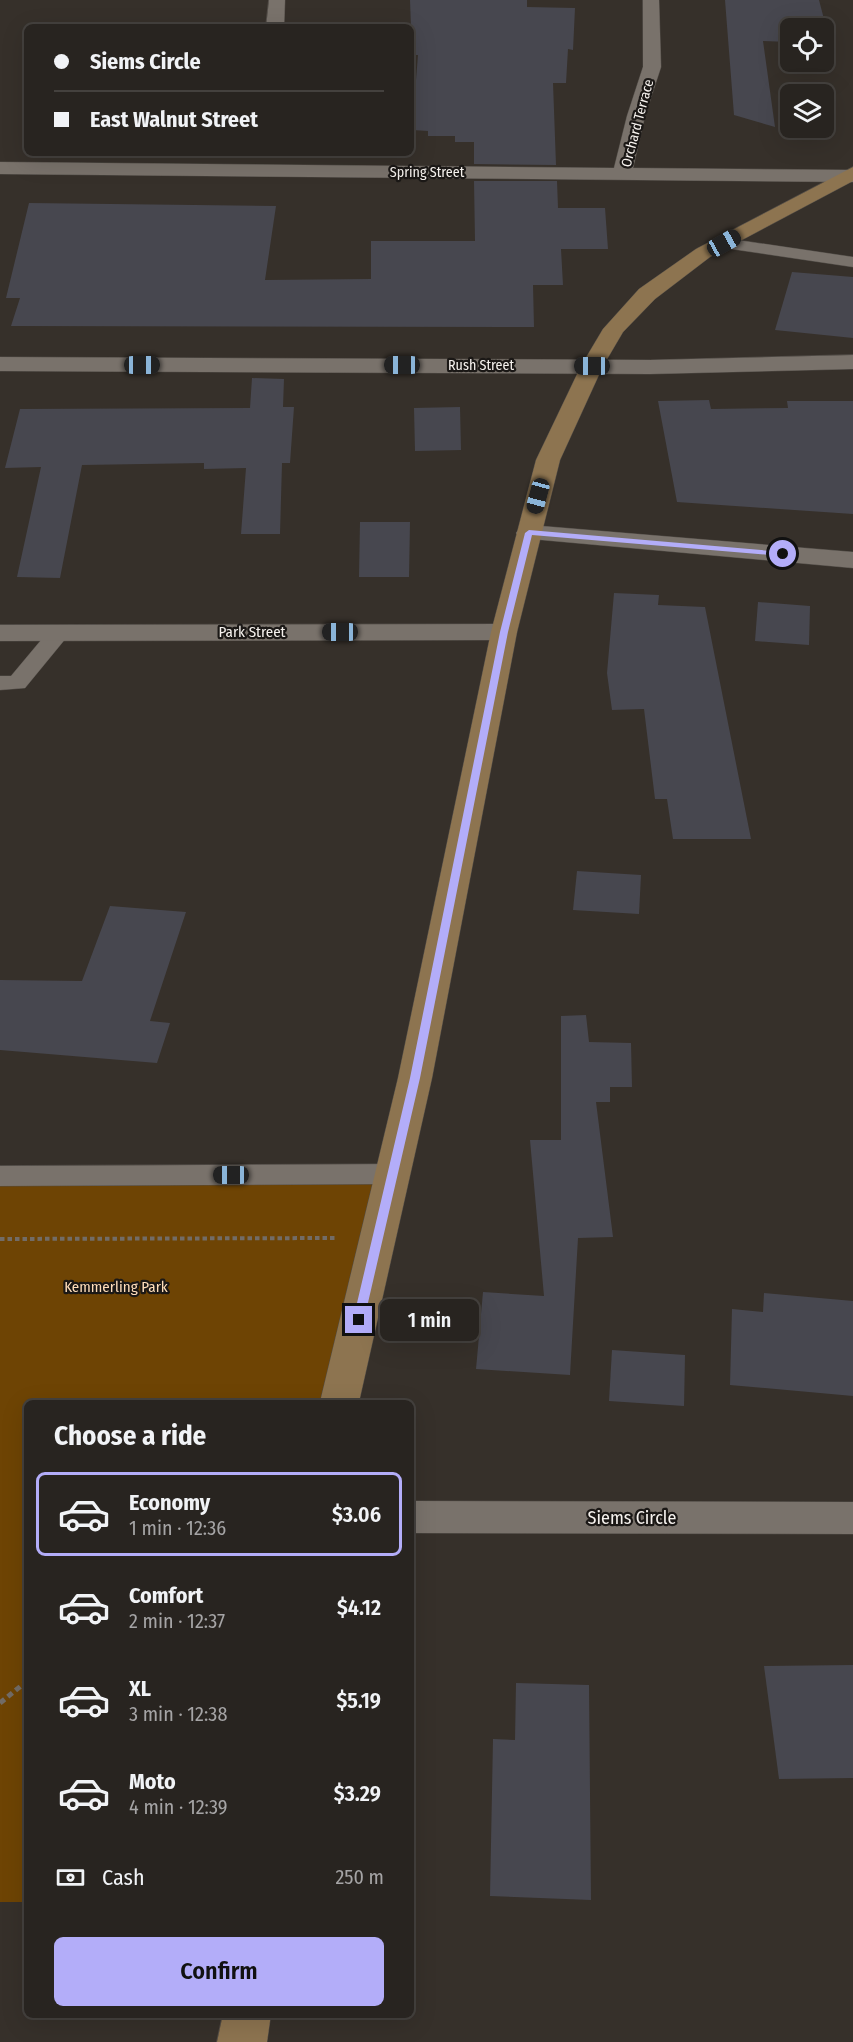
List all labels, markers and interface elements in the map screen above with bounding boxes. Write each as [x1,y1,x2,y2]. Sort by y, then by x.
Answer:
map controls [780,18,834,138]
button: locate [780,18,834,72]
text: Siems Circle [90,48,201,75]
street label: Orchard Terrace [618,77,657,169]
button: layers [780,84,834,138]
text: East Walnut Street [90,106,258,133]
street label: Spring Street [390,164,465,181]
car [704,226,744,260]
car [124,356,160,374]
car [384,356,420,374]
street label: Rush Street [448,357,514,374]
car [574,357,610,375]
car [525,476,551,516]
route start [769,540,796,567]
street label: Park Street [218,623,286,641]
car [322,623,358,641]
car [213,1166,249,1184]
park label: Kemmerling Park [64,1278,168,1296]
callout: 1 min [380,1299,479,1341]
route end [345,1306,372,1333]
text: 1 min [408,1308,451,1332]
text: Choose a ride [54,1420,206,1452]
icon: car [57,1487,111,1541]
text: Economy [129,1489,210,1516]
text: $3.06 [332,1501,381,1528]
street label: Siems Circle [588,1507,677,1529]
text: 1 min · 12:36 [129,1516,226,1540]
icon: car [57,1580,111,1634]
text: Comfort [129,1582,203,1609]
text: $4.12 [337,1594,381,1621]
text: 2 min · 12:37 [129,1609,225,1633]
icon: car [57,1673,111,1727]
text: XL [129,1675,151,1702]
text: $5.19 [336,1687,381,1714]
text: 3 min · 12:38 [129,1702,227,1726]
icon: car [57,1766,111,1820]
text: Moto [129,1768,176,1795]
text: $3.29 [334,1780,381,1807]
text: 4 min · 12:39 [129,1795,228,1819]
icon: cash [54,1861,87,1894]
text: Cash [102,1864,145,1891]
text: 250 m [336,1865,384,1889]
button: Confirm [54,1937,384,2006]

